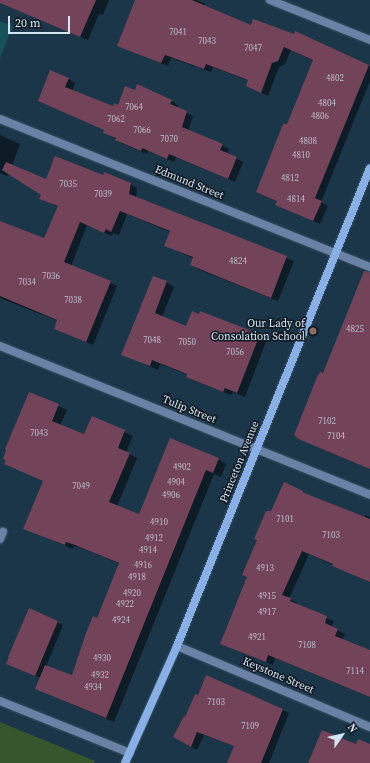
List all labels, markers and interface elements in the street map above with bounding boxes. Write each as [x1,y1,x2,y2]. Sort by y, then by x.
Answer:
scale bar [10,8,72,34]
text: 20 m [15,15,41,31]
house number: 7041 [169,27,187,37]
house number: 7043 [198,36,216,46]
house number: 7047 [244,43,262,53]
house number: 4802 [326,73,344,83]
house number: 4804 [318,98,336,108]
house number: 7064 [125,102,143,112]
house number: 4806 [311,111,329,121]
house number: 7062 [107,114,125,124]
house number: 7066 [133,125,151,135]
house number: 7070 [160,134,178,144]
house number: 4808 [299,136,317,146]
house number: 4810 [292,150,310,160]
street label: Edmund Street [153,163,225,203]
house number: 4812 [281,173,299,183]
house number: 7035 [59,179,77,189]
house number: 7039 [94,189,112,199]
house number: 4814 [287,194,305,204]
house number: 4824 [229,256,247,266]
house number: 7036 [42,271,60,281]
house number: 7034 [18,277,36,287]
house number: 7038 [64,295,82,305]
place label: Our Lady of Consolation School [211,318,305,344]
house number: 4825 [346,324,364,334]
marker: Our Lady of Consolation School [308,326,318,336]
house number: 7048 [143,335,161,345]
house number: 7050 [178,337,196,347]
house number: 7056 [226,347,244,357]
street label: Tulip Street [160,393,218,427]
house number: 7102 [318,416,336,426]
street label: Princeton Avenue [218,419,262,505]
house number: 7043 [30,428,48,438]
house number: 7104 [327,431,345,441]
house number: 4902 [173,462,191,472]
house number: 4904 [167,477,185,487]
house number: 7049 [72,481,90,491]
house number: 4906 [162,490,180,500]
house number: 7101 [276,514,294,524]
house number: 4910 [150,517,168,527]
house number: 7103 [322,530,340,540]
house number: 4912 [145,533,163,543]
house number: 4914 [139,545,157,555]
house number: 4916 [134,560,152,570]
house number: 4913 [256,563,274,573]
house number: 4918 [128,572,146,582]
house number: 4920 [123,588,141,598]
house number: 4915 [258,591,276,601]
house number: 4922 [116,599,134,609]
house number: 4917 [258,607,276,617]
house number: 4924 [112,615,130,625]
house number: 4921 [248,632,266,642]
house number: 7108 [298,640,316,650]
house number: 4930 [93,653,111,663]
street label: Keystone Street [241,655,315,697]
house number: 7114 [346,666,364,676]
house number: 4932 [91,670,109,680]
house number: 4934 [84,682,102,692]
house number: 7103 [207,697,225,707]
north arrow [322,715,362,755]
text: N [344,720,361,736]
house number: 7109 [241,721,259,731]

